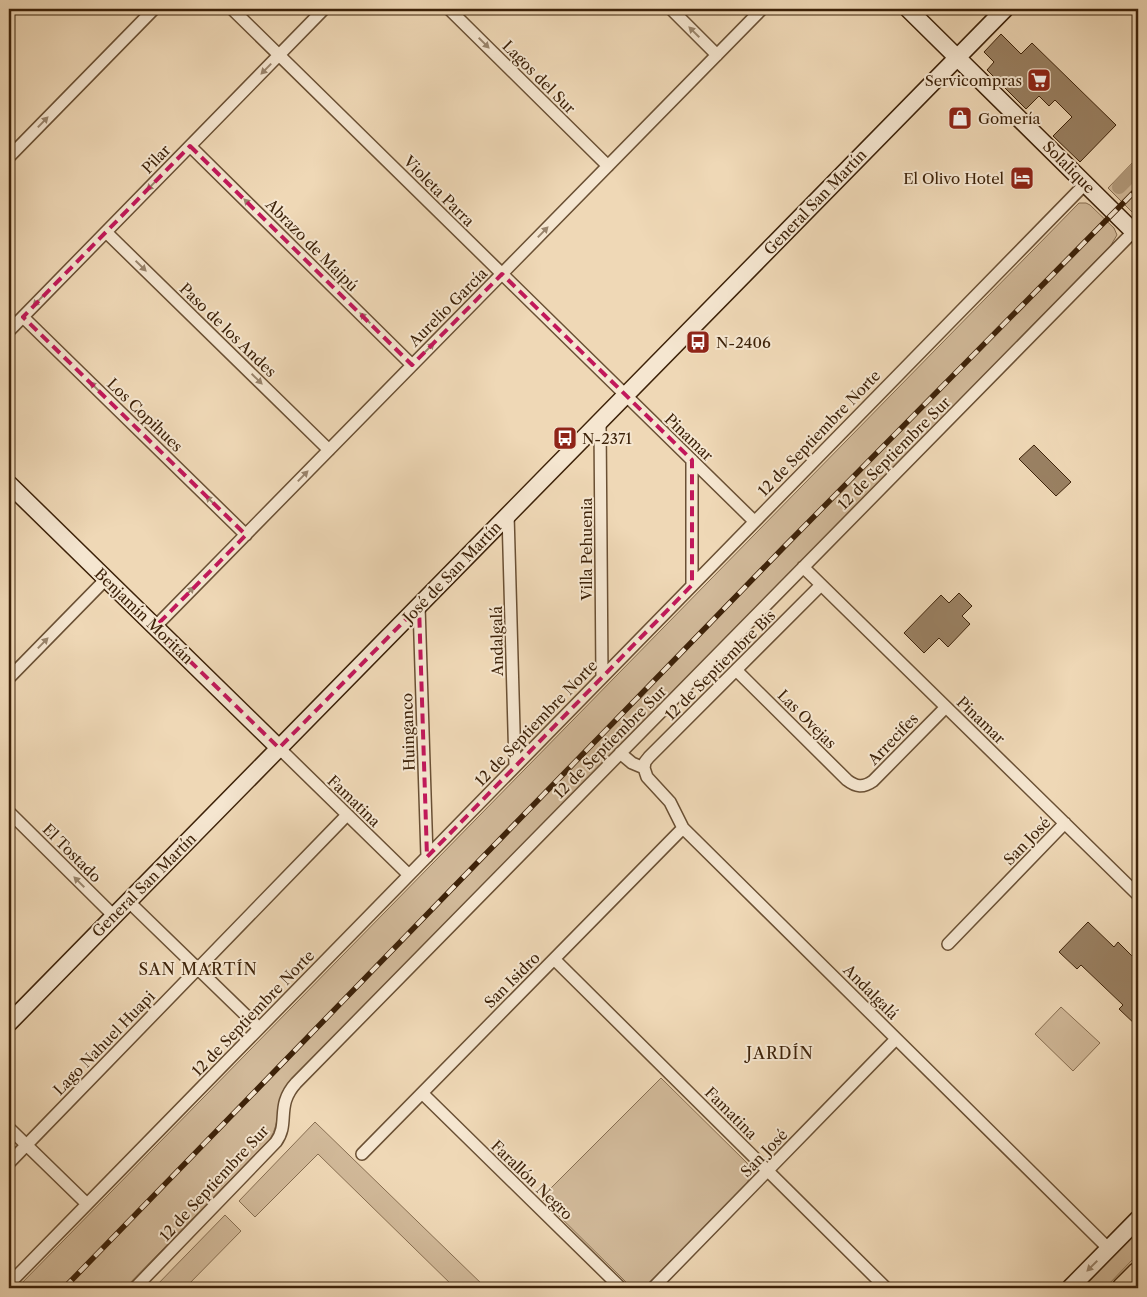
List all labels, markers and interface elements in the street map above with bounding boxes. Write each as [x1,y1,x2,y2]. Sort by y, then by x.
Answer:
one-way arrow [688,26,700,38]
street label: Lagos del Sur [498,36,580,118]
one-way arrow [478,37,490,49]
one-way arrow [260,62,272,74]
supermarket icon: Servicompras [1026,67,1052,93]
place label: Servicompras [925,71,1022,90]
shop icon: Gomería [947,105,973,131]
place label: Gomería [978,109,1041,128]
one-way arrow [37,117,49,129]
street label: Solalique [1039,137,1099,197]
street label: Pilar [138,140,175,178]
street label: General San Martín [760,145,871,259]
street label: Violeta Parra [399,151,478,230]
hotel icon: El Olivo Hotel [1009,165,1035,191]
place label: El Olivo Hotel [903,169,1005,188]
one-way arrow [146,178,158,190]
street label: Abrazo de Maipú [261,194,362,295]
one-way arrow [244,198,256,210]
one-way arrow [537,226,549,238]
one-way arrow [135,260,147,272]
street label: Aurelio García [404,264,491,351]
street label: Paso de los Andes [176,279,280,381]
one-way arrow [33,295,45,307]
one-way arrow [359,313,371,325]
bus stop icon: N-2406 [685,329,711,355]
place label: N-2406 [716,333,771,352]
one-way arrow [423,342,435,354]
street label: 12 de Septiembre Norte [754,366,884,500]
one-way arrow [251,373,263,385]
street label: Los Copihues [103,374,187,456]
one-way arrow [89,381,101,393]
street label: 12 de Septiembre Sur [834,392,955,513]
street label: Pinamar [661,409,718,465]
bus stop icon: N-2371 [552,425,578,451]
place label: N-2371 [582,429,632,448]
one-way arrow [297,470,309,482]
one-way arrow [205,495,217,507]
street label: Villa Pehuenia [577,497,596,601]
street label: José de San Martín [397,517,506,628]
street label: Benjamín Moritán [91,564,198,668]
one-way arrow [183,586,195,598]
street label: Andalgalá [487,606,507,677]
street label: 12 de Septiembre Bis [661,606,779,724]
one-way arrow [37,637,49,649]
street label: 12 de Septiembre Norte [471,656,601,790]
street label: 12 de Septiembre Sur [550,681,671,802]
street label: Las Ovejas [774,686,840,752]
street label: Pinamar [953,692,1010,748]
street label: Huinganco [397,693,419,771]
street label: Arrecifes [863,709,922,770]
street label: Famatina [324,771,384,831]
street label: San José [1000,813,1054,869]
street label: El Tostado [39,820,105,886]
street label: General San Martín [88,828,201,941]
one-way arrow [73,876,85,888]
street label: 12 de Septiembre Norte [188,946,318,1080]
street label: San Isidro [480,948,544,1012]
district label: SAN MARTÍN [138,959,258,979]
street label: Andalgalá [839,960,903,1024]
street label: Lago Nahuel Huapi [49,987,159,1099]
district label: JARDÍN [743,1043,814,1063]
street label: Famatina [701,1083,761,1143]
street label: 12 de Septiembre Sur [155,1121,273,1245]
street label: San José [737,1125,791,1181]
street label: Farallón Negro [487,1136,577,1224]
one-way arrow [1086,1260,1098,1272]

